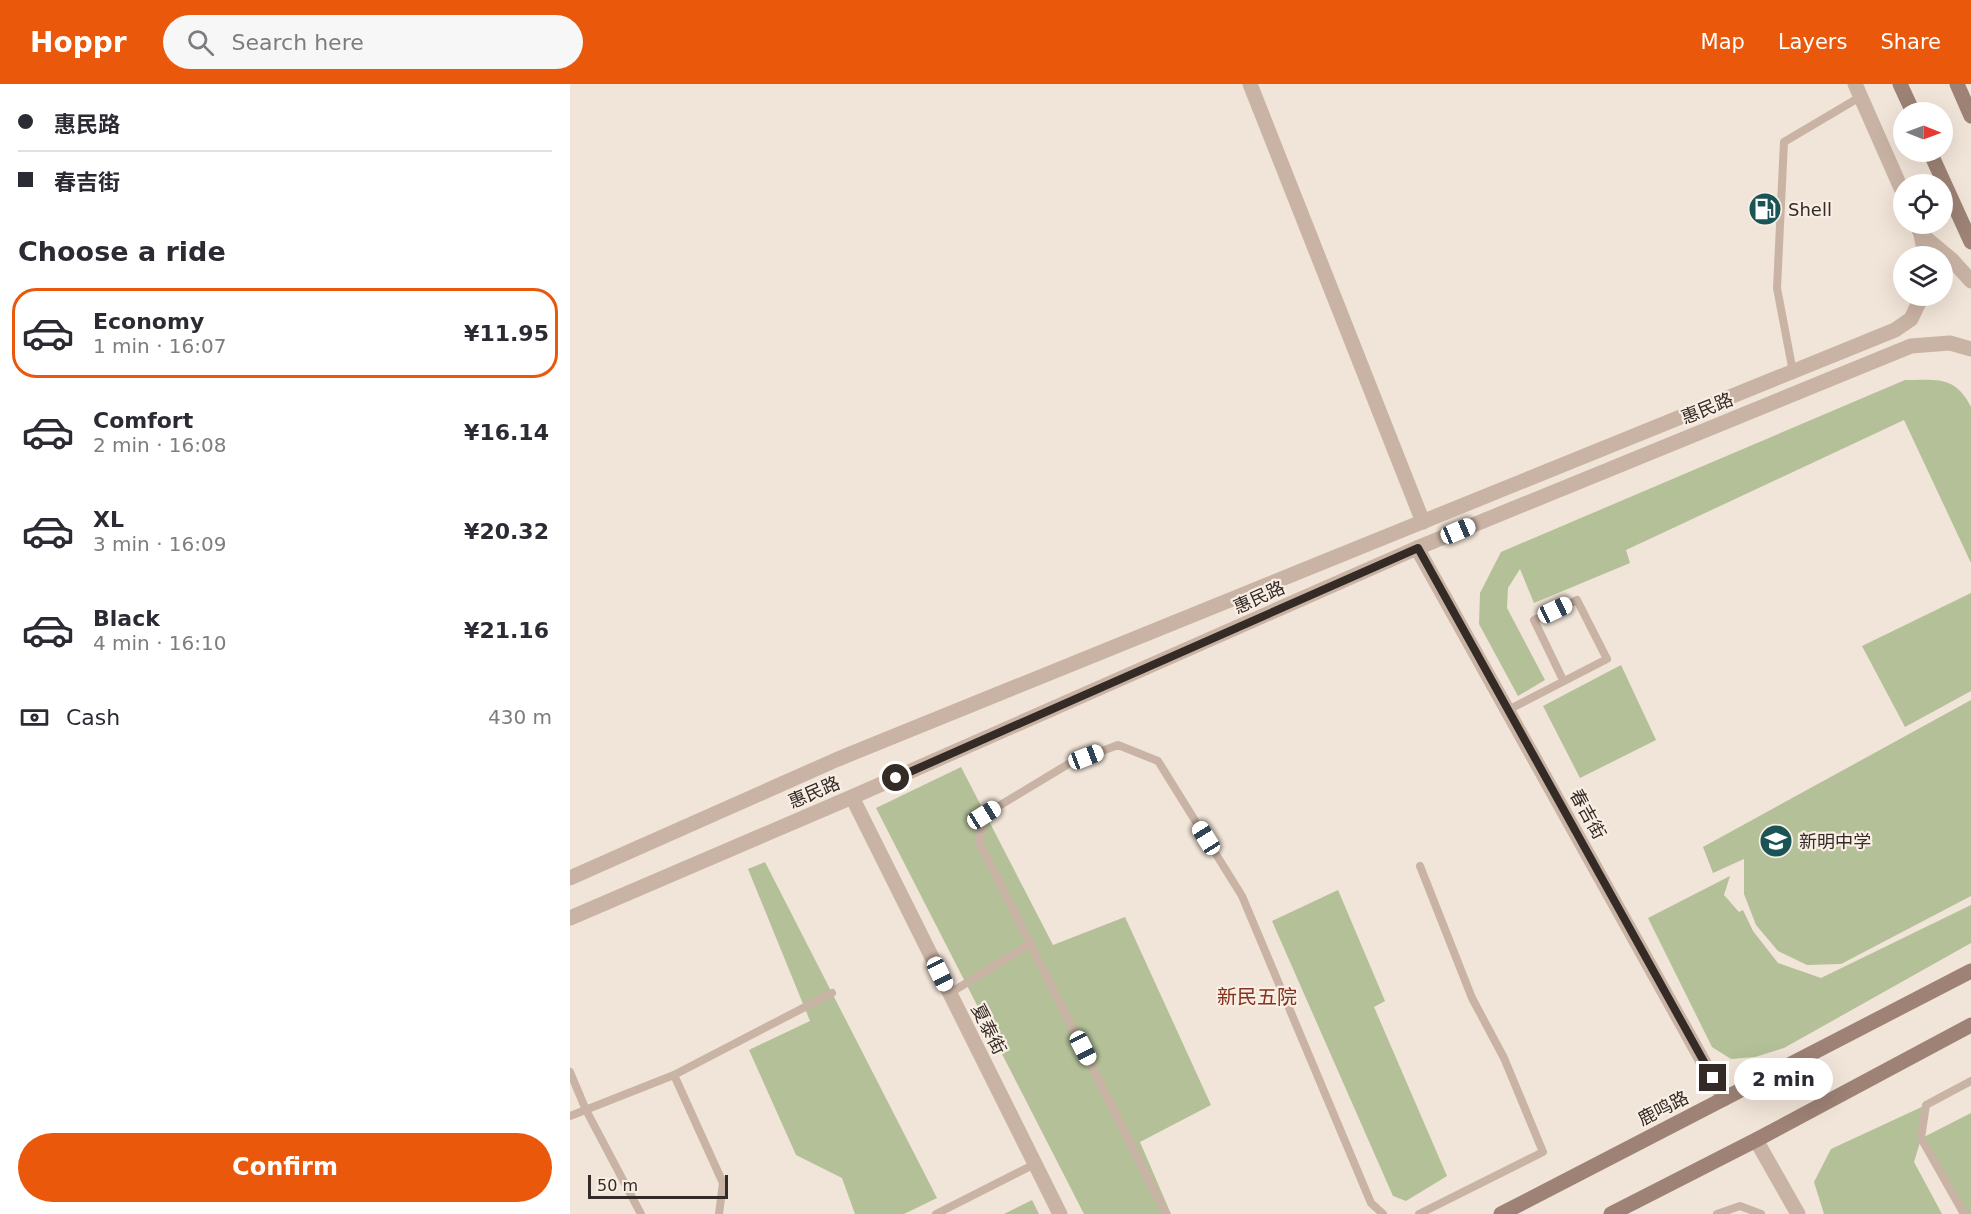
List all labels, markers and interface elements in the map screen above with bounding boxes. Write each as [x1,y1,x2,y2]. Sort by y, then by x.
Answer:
search box [163,15,583,69]
text: Hoppr [30,26,127,59]
icon: search [184,26,217,59]
text: Search here [232,30,364,55]
text: Map [1701,30,1745,54]
text: Layers [1778,30,1847,54]
text: Share [1880,30,1941,54]
north arrow [1893,102,1953,162]
map controls [1893,102,1953,306]
text: 惠民路 [54,112,120,137]
text: 春吉街 [54,170,120,195]
button: locate [1893,174,1953,234]
fuel station icon: Shell [1747,191,1783,227]
place label: Shell [1788,199,1832,220]
text: Choose a ride [18,236,226,267]
button: layers [1893,246,1953,306]
icon: car [21,306,75,360]
text: Economy [93,309,204,334]
text: ¥11.95 [464,321,549,346]
text: 1 min · 16:07 [93,334,227,358]
street label: 惠民路 [1678,388,1736,428]
icon: car [21,405,75,459]
text: Comfort [93,408,193,433]
text: ¥16.14 [464,420,549,445]
text: 2 min · 16:08 [93,433,227,457]
icon: car [21,504,75,558]
text: XL [93,507,124,532]
car [1438,516,1478,546]
text: ¥20.32 [464,519,549,544]
text: 3 min · 16:09 [93,532,227,556]
street label: 惠民路 [1230,576,1288,618]
car [1535,594,1575,626]
icon: car [21,603,75,657]
text: Black [93,606,160,631]
text: ¥21.16 [464,618,549,643]
text: 4 min · 16:10 [93,631,227,655]
icon: cash [18,701,51,734]
text: Cash [66,705,120,730]
text: 430 m [488,705,552,729]
car [1066,742,1106,772]
route start [882,764,909,791]
street label: 惠民路 [785,772,843,812]
street label: 春吉街 [1566,785,1610,843]
car [964,798,1004,832]
car [1189,818,1223,858]
school or university icon: 新明中学 [1758,823,1794,859]
place label: 新明中学 [1799,831,1871,852]
car [924,954,956,994]
district label: 新民五院 [1217,985,1297,1009]
street label: 夏泰街 [967,1000,1011,1058]
car [1067,1028,1099,1068]
callout: 2 min [1734,1057,1833,1099]
route end [1699,1064,1726,1091]
text: 2 min [1752,1067,1815,1091]
street label: 鹿鸣路 [1634,1086,1692,1130]
button: Confirm [18,1133,552,1202]
scale bar [588,1172,728,1200]
text: 50 m [597,1176,638,1195]

